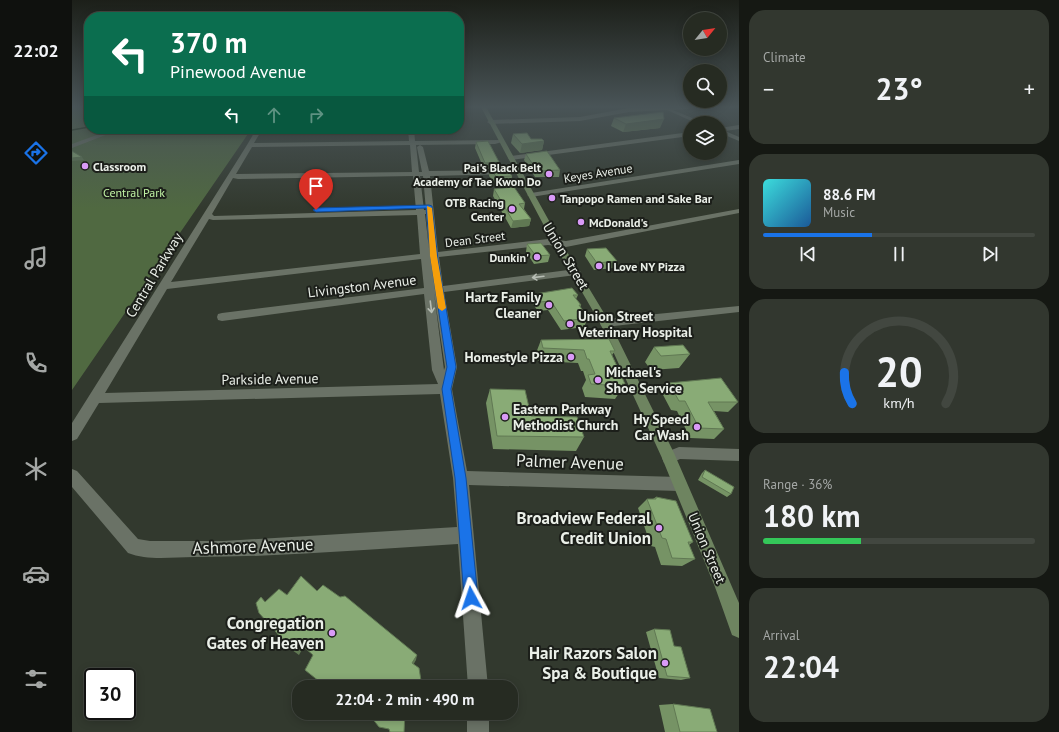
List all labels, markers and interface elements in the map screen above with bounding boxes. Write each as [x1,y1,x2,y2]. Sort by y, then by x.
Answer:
north arrow [683,12,727,56]
map controls [683,12,727,160]
text: 370 m [170,24,247,61]
icon: left [104,28,156,80]
text: 22:02 [13,39,59,62]
text: Climate [763,49,806,66]
text: Pinewood Avenue [170,60,306,83]
button: search [683,64,727,108]
text: 23° [875,69,923,108]
text: − [763,75,774,103]
text: + [1024,75,1035,103]
icon: left [221,104,243,126]
icon: ahead [263,104,285,126]
icon: right [305,104,327,126]
button: layers [683,116,727,160]
icon: directions [22,139,50,167]
place label: Classroom [93,159,146,174]
place label: Pai's Black Belt Academy of Tae Kwon Do [413,160,542,189]
street label: Keyes Avenue [563,160,633,186]
marker: Classroom [80,161,90,171]
pin [299,169,333,210]
marker: Pai's Black Belt Academy of Tae Kwon Do [544,169,554,179]
icon: arrive [305,175,327,197]
park label: Central Park [103,185,165,200]
text: 88.6 FM [823,185,876,204]
place label: Tanpopo Ramen and Sake Bar [560,191,713,206]
marker: Tanpopo Ramen and Sake Bar [547,193,557,203]
place label: OTB Racing Center [445,195,505,224]
marker: OTB Racing Center [507,204,517,214]
text: Music [823,204,855,221]
place label: McDonald's [589,215,648,230]
marker: McDonald's [576,217,586,227]
street label: Union Street [539,219,593,293]
street label: Dean Street [444,228,506,250]
street label: Central Parkway [122,229,187,321]
icon: previous [797,243,819,265]
icon: pause [888,243,910,265]
icon: next [979,243,1001,265]
icon: music [22,244,50,272]
place label: Dunkin' [490,250,529,265]
marker: Dunkin' [532,252,542,262]
place label: I Love NY Pizza [607,259,685,274]
marker: I Love NY Pizza [594,261,604,271]
street label: Livingston Avenue [307,270,417,302]
one-way arrow [531,273,544,281]
place label: Hartz Family Cleaner [465,288,541,322]
one-way arrow [427,300,435,313]
marker: Hartz Family Cleaner [544,300,554,310]
place label: Union Street Veterinary Hospital [577,307,693,341]
marker: Union Street Veterinary Hospital [565,319,575,329]
text: 20 [875,345,923,398]
place label: Homestyle Pizza [465,348,563,366]
icon: phone [22,349,50,377]
marker: Homestyle Pizza [566,352,576,362]
place label: Michael's Shoe Service [606,363,682,397]
street label: Parkside Avenue [221,369,319,389]
marker: Michael's Shoe Service [593,375,603,385]
text: km/h [883,393,915,412]
place label: Eastern Parkway Methodist Church [513,400,618,434]
place label: Hy Speed Car Wash [633,410,689,444]
marker: Eastern Parkway Methodist Church [500,412,510,422]
marker: Hy Speed Car Wash [692,422,702,432]
street label: Palmer Avenue [516,449,624,475]
icon: climate [22,455,50,483]
text: Range · 36% [763,476,832,493]
text: 180 km [763,496,861,535]
place label: Broadview Federal Credit Union [516,507,652,549]
street label: Union Street [684,510,730,586]
marker: Broadview Federal Credit Union [654,523,664,533]
street label: Ashmore Avenue [192,533,314,559]
icon: car [22,560,50,588]
position arrow [450,577,492,619]
place label: Congregation Gates of Heaven [207,612,324,654]
text: Arrival [763,627,799,644]
marker: Congregation Gates of Heaven [327,628,337,638]
place label: Hair Razors Salon Spa & Boutique [529,642,657,684]
text: 22:04 [763,647,839,686]
marker: Hair Razors Salon Spa & Boutique [660,658,670,668]
icon: filters [22,665,50,693]
speed limit sign: 30 [84,668,136,720]
text: 22:04 · 2 min · 490 m [336,690,474,709]

